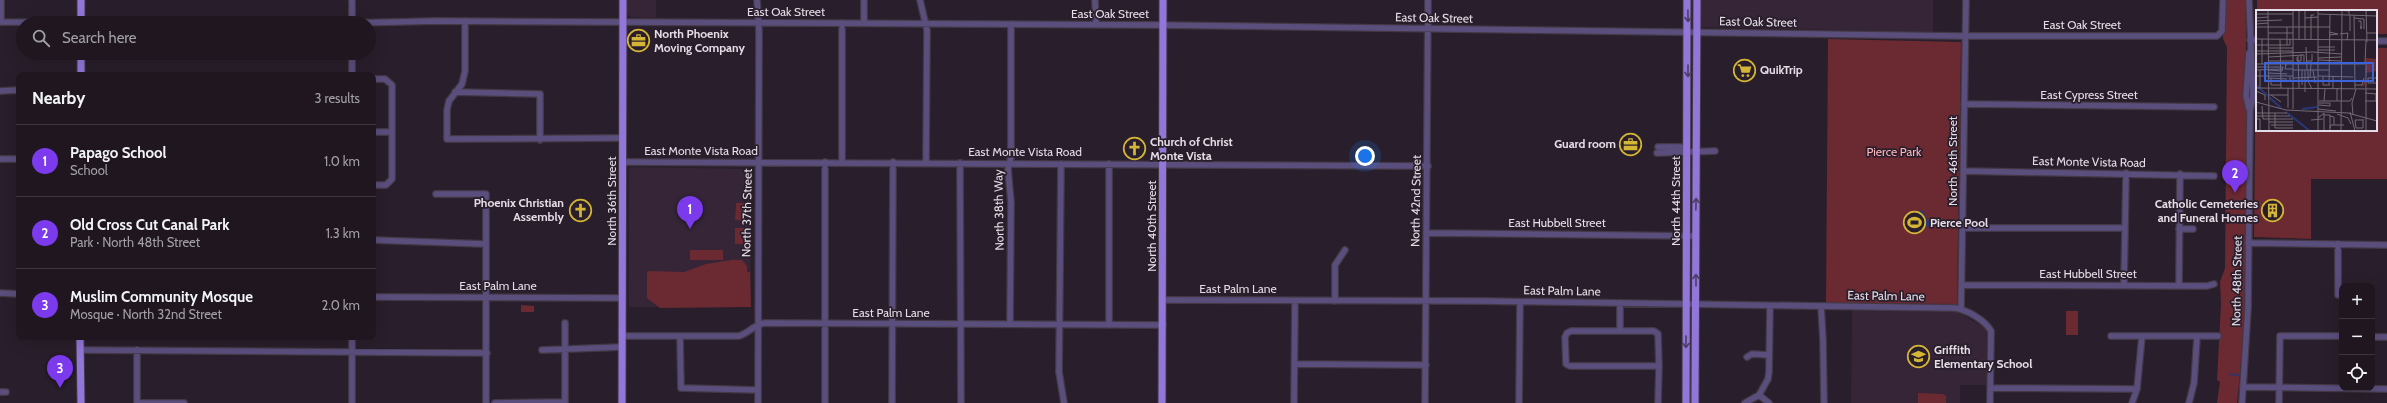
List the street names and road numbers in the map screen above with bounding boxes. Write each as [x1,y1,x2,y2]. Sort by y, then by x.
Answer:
street label: East Oak Street [747,4,825,19]
street label: East Oak Street [1071,6,1149,21]
street label: East Oak Street [1395,9,1473,26]
street label: East Oak Street [1719,13,1797,30]
street label: East Oak Street [2043,17,2121,32]
street label: East Cypress Street [2040,87,2138,102]
street label: North 46th Street [1945,116,1960,206]
street label: East Monte Vista Road [644,143,758,158]
street label: East Monte Vista Road [968,144,1082,159]
street label: East Monte Vista Road [2032,153,2146,170]
street label: North 42nd Street [1407,155,1424,247]
street label: North 36th Street [604,156,619,246]
street label: North 44th Street [1668,156,1683,246]
street label: North 37th Street [738,169,755,257]
street label: North 38th Way [990,169,1007,251]
street label: North 40th Street [1144,180,1159,272]
street label: East Hubbell Street [1508,215,1606,230]
street label: North 48th Street [2228,236,2245,326]
street label: East Hubbell Street [2039,266,2137,281]
street label: East Palm Lane [459,278,537,293]
street label: East Palm Lane [1199,281,1277,296]
street label: East Palm Lane [1523,282,1601,299]
street label: East Palm Lane [1847,287,1925,304]
street label: East Palm Lane [852,305,930,320]

